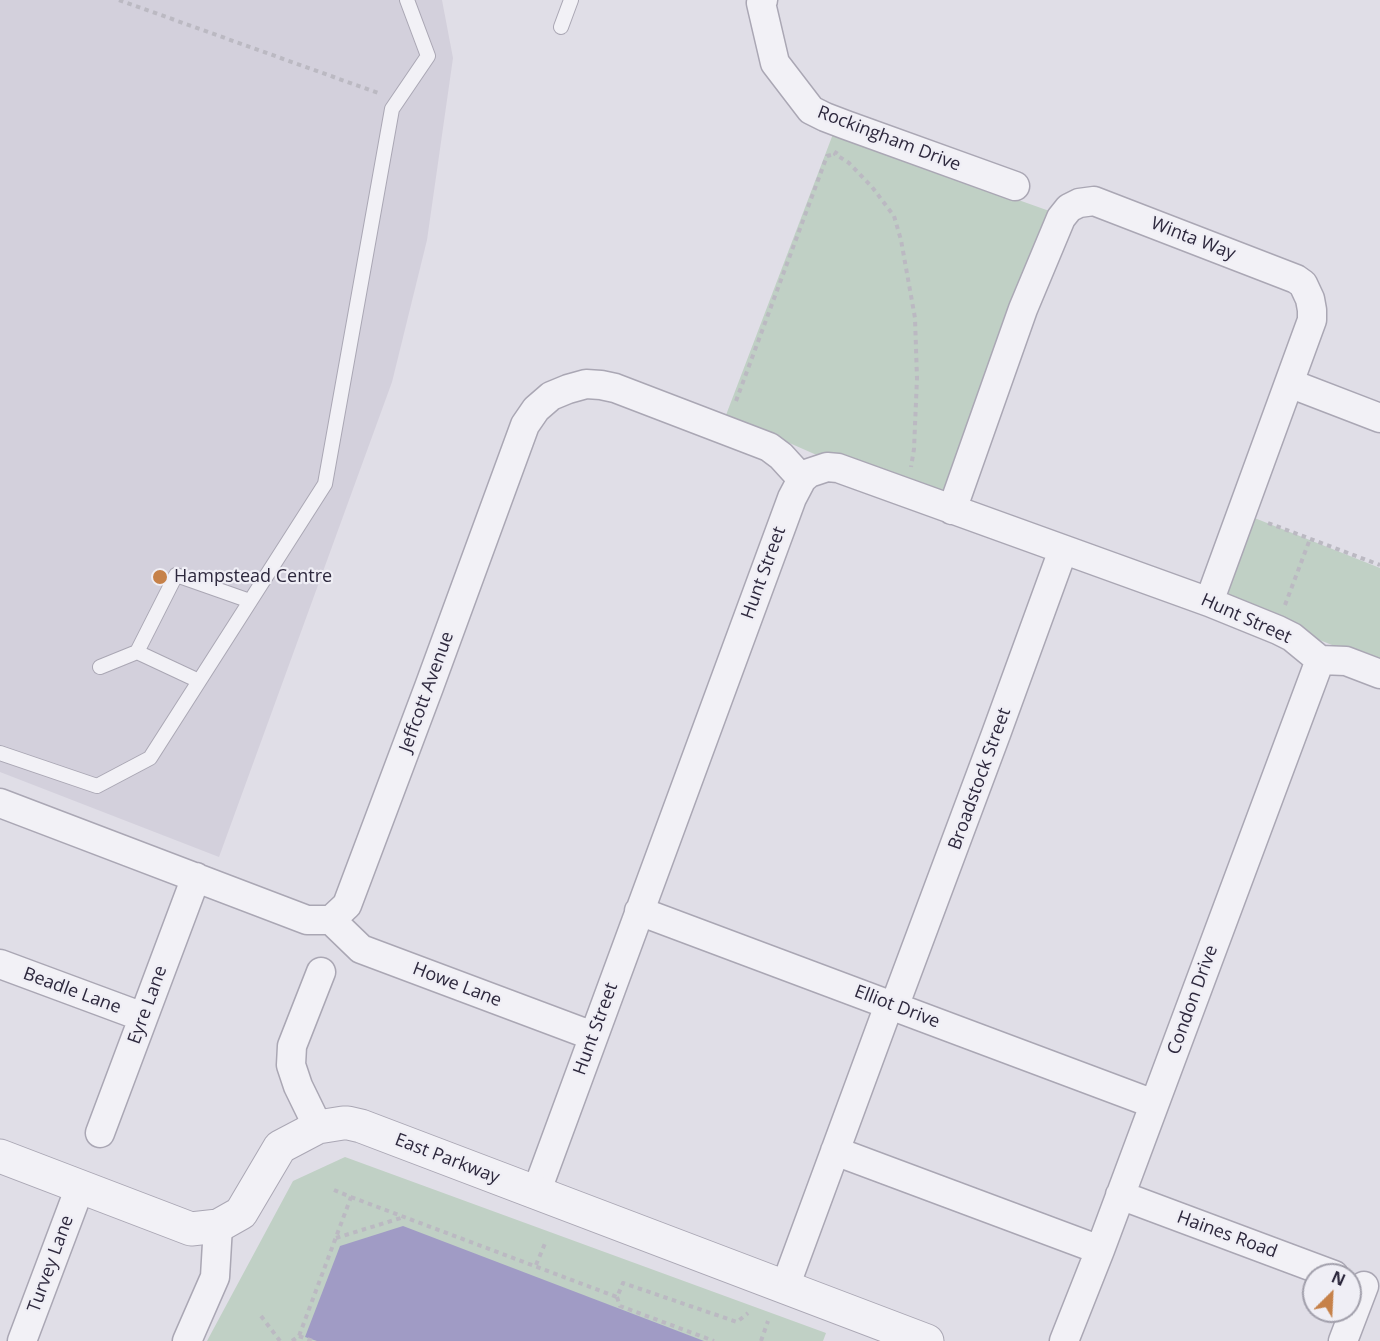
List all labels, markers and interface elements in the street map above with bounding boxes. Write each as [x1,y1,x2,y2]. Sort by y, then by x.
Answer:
street label: Rockingham Drive [814,102,964,176]
street label: Winta Way [1148,213,1238,265]
street label: Hunt Street [737,524,791,622]
place label: Hampstead Centre [174,566,332,588]
marker: Hampstead Centre [151,568,169,586]
street label: Hunt Street [1197,589,1295,649]
street label: Jeffcott Avenue [395,629,459,755]
street label: Broadstock Street [944,705,1016,853]
street label: Condon Drive [1163,942,1223,1058]
street label: Howe Lane [410,958,504,1012]
street label: Beadle Lane [20,963,124,1019]
street label: Eyre Lane [124,963,172,1047]
street label: Hunt Street [569,980,623,1078]
street label: Elliot Drive [851,981,943,1033]
street label: East Parkway [392,1129,502,1189]
street label: Haines Road [1174,1207,1280,1263]
street label: Turvey Lane [23,1213,79,1315]
north arrow [1302,1263,1362,1323]
text: N [1328,1266,1349,1291]

